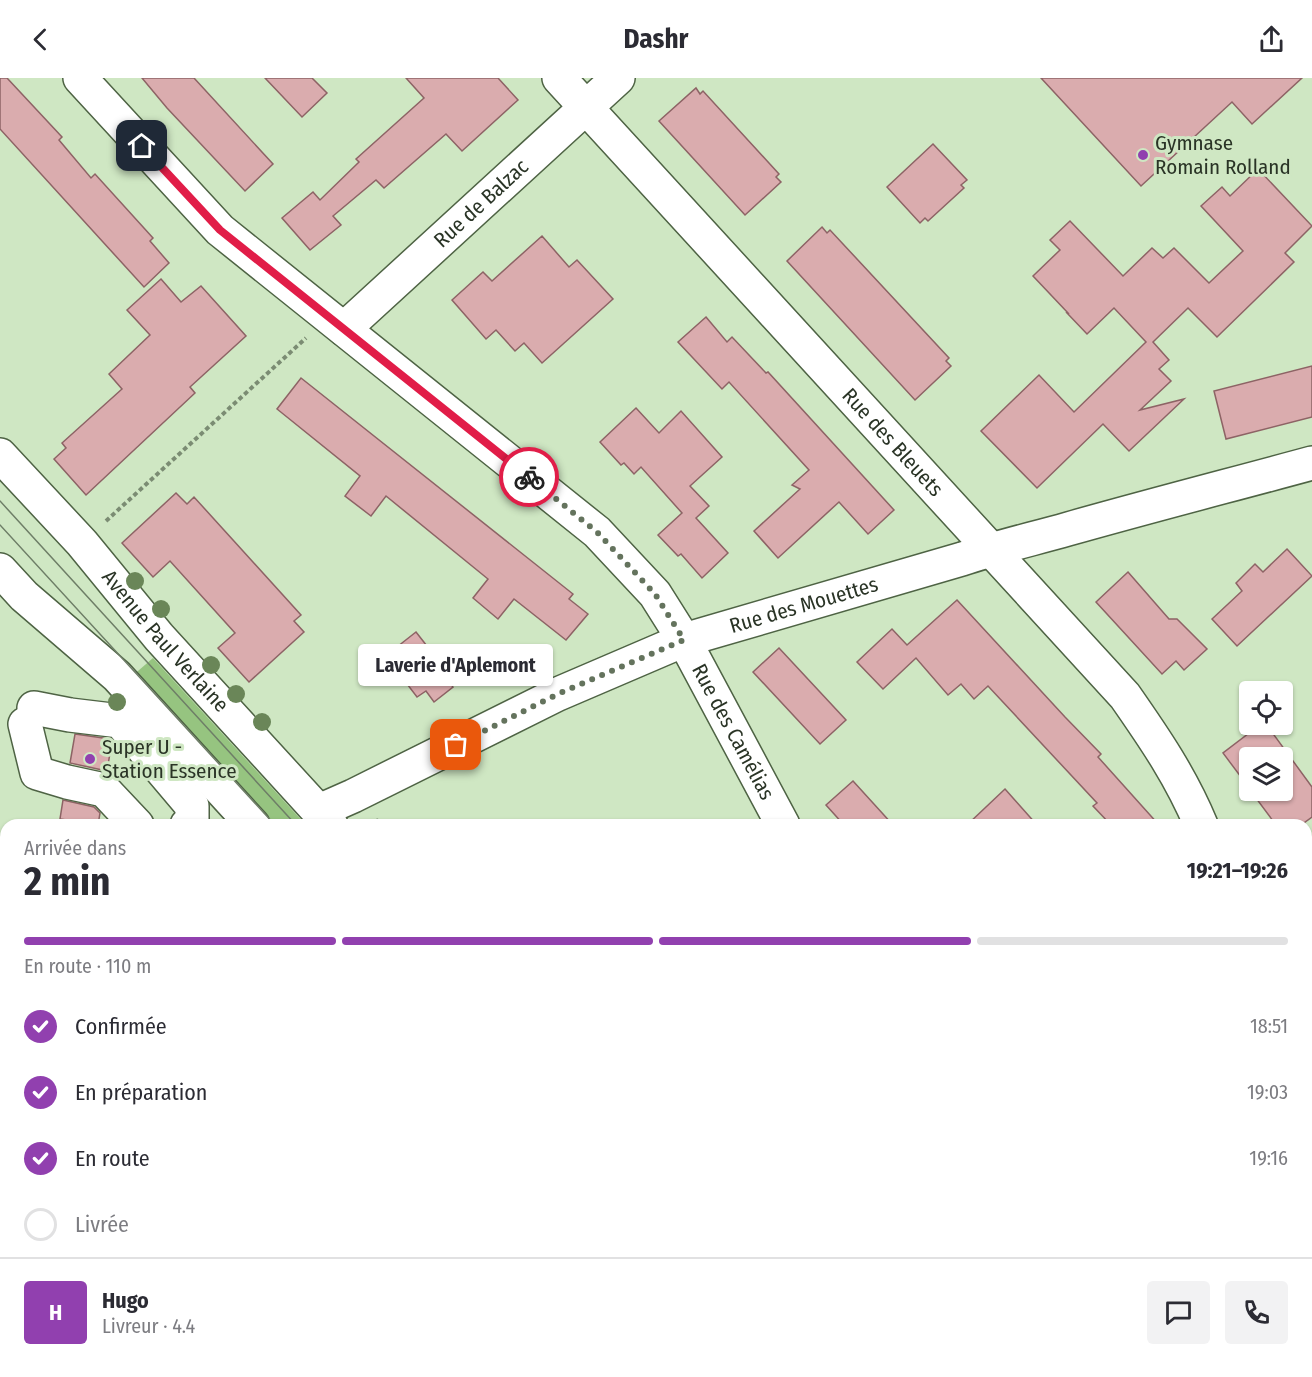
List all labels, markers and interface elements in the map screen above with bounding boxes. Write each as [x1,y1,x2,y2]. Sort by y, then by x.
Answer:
icon: back [24,23,57,56]
text: Dashr [624,23,688,55]
icon: share [1255,23,1288,56]
pin [116,120,167,171]
icon: home [125,129,158,162]
place label: Gymnase Romain Rolland [1155,130,1291,180]
marker: Gymnase Romain Rolland [1136,148,1150,162]
street label: Rue de Balzac [428,154,534,253]
street label: Rue des Bleuets [837,383,949,502]
courier [499,447,559,507]
icon: bike [513,461,546,494]
street label: Avenue Paul Verlaine [96,565,234,718]
street label: Rue des Mouettes [727,571,881,639]
callout: Laverie d'Aplemont [358,643,554,685]
text: Laverie d'Aplemont [375,653,536,677]
street label: Rue des Camélias [686,659,780,804]
map controls [1239,681,1293,801]
button: locate [1239,681,1293,735]
pin [430,719,481,770]
icon: bag [439,728,472,761]
place label: Super U - Station Essence [102,734,237,784]
button: layers [1239,747,1293,801]
marker: Super U - Station Essence [83,752,97,766]
text: Arrivée dans [24,836,126,860]
text: 19:21–19:26 [1187,857,1288,884]
text: 2 min [24,859,110,905]
text: En route · 110 m [24,954,151,978]
icon: check [24,1010,57,1043]
text: Confirmée [75,1013,167,1040]
text: 18:51 [1250,1014,1288,1038]
icon: check [24,1076,57,1109]
text: En préparation [75,1079,207,1106]
text: 19:03 [1247,1080,1288,1104]
icon: check [24,1142,57,1175]
text: En route [75,1145,150,1172]
text: 19:16 [1249,1146,1288,1170]
text: Livrée [75,1211,129,1238]
button: chat [1147,1281,1210,1344]
button: phone [1225,1281,1288,1344]
text: Hugo [102,1287,149,1314]
text: H [49,1299,62,1326]
text: Livreur · 4.4 [102,1314,195,1338]

